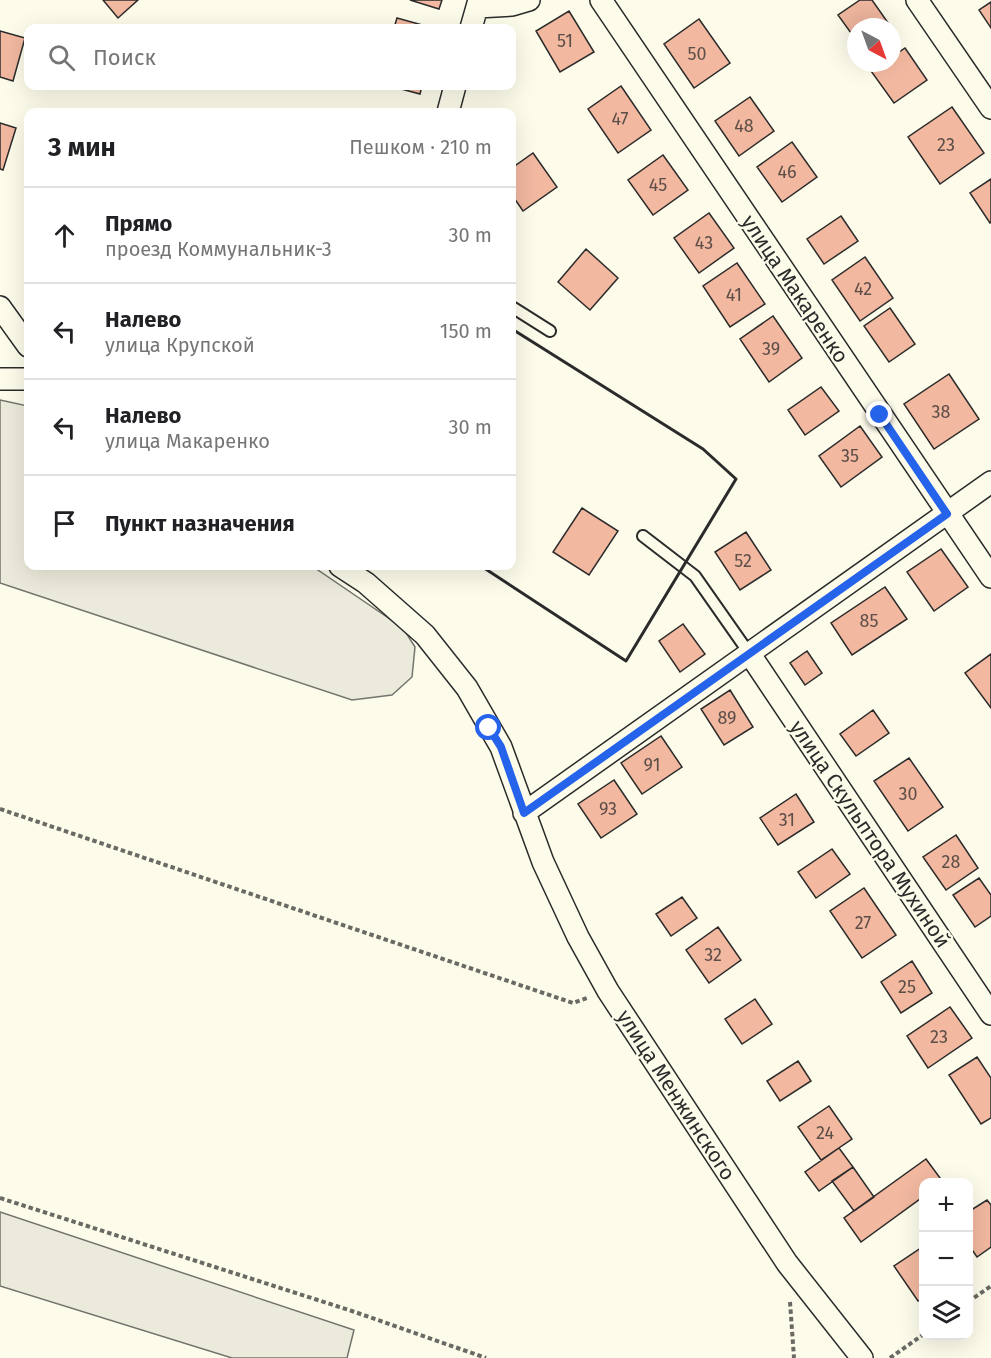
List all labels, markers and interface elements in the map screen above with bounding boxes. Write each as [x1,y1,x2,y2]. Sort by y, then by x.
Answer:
north arrow [847,18,901,72]
search box [24,24,516,90]
house number: 51 [557,30,573,52]
icon: search [45,41,78,74]
house number: 50 [687,43,707,65]
text: Поиск [93,44,156,71]
house number: 47 [611,108,629,130]
house number: 48 [734,115,754,137]
text: 3 мин [48,132,116,163]
house number: 23 [937,134,955,156]
text: Пешком · 210 m [349,135,492,159]
house number: 46 [777,161,797,183]
house number: 45 [649,174,667,196]
text: Прямо [105,210,172,237]
street label: улица Макаренко [736,210,854,368]
icon: ahead [48,219,81,252]
text: 30 m [448,223,492,247]
house number: 43 [695,232,713,254]
text: проезд Коммунальник-3 [105,237,332,261]
house number: 42 [854,278,872,300]
house number: 41 [726,284,742,306]
text: Налево [105,306,181,333]
icon: left [48,315,81,348]
text: 150 m [440,319,492,343]
text: улица Крупской [105,333,255,357]
house number: 39 [762,338,780,360]
route end [866,401,892,427]
house number: 38 [932,401,951,423]
text: Налево [105,402,181,429]
icon: left [48,411,81,444]
text: 30 m [448,415,492,439]
text: улица Макаренко [105,429,270,453]
house number: 35 [841,445,859,467]
icon: arrive [48,507,81,540]
text: Пункт назначения [105,510,295,537]
house number: 52 [734,550,752,572]
house number: 85 [860,610,878,632]
house number: 89 [717,707,737,729]
route start [475,714,501,740]
street label: улица Скульптора Мухиной [784,715,956,953]
house number: 91 [644,754,660,776]
house number: 30 [898,783,918,805]
house number: 93 [599,798,617,820]
house number: 31 [779,809,795,831]
house number: 28 [942,851,960,873]
house number: 27 [855,912,871,934]
house number: 32 [704,944,722,966]
house number: 25 [898,976,916,998]
street label: улица Менжинского [611,1005,741,1185]
house number: 23 [930,1026,948,1048]
house number: 24 [816,1122,834,1144]
map controls [919,1178,973,1340]
button: + [919,1178,973,1232]
button: − [919,1232,973,1286]
button: layers [919,1286,973,1340]

